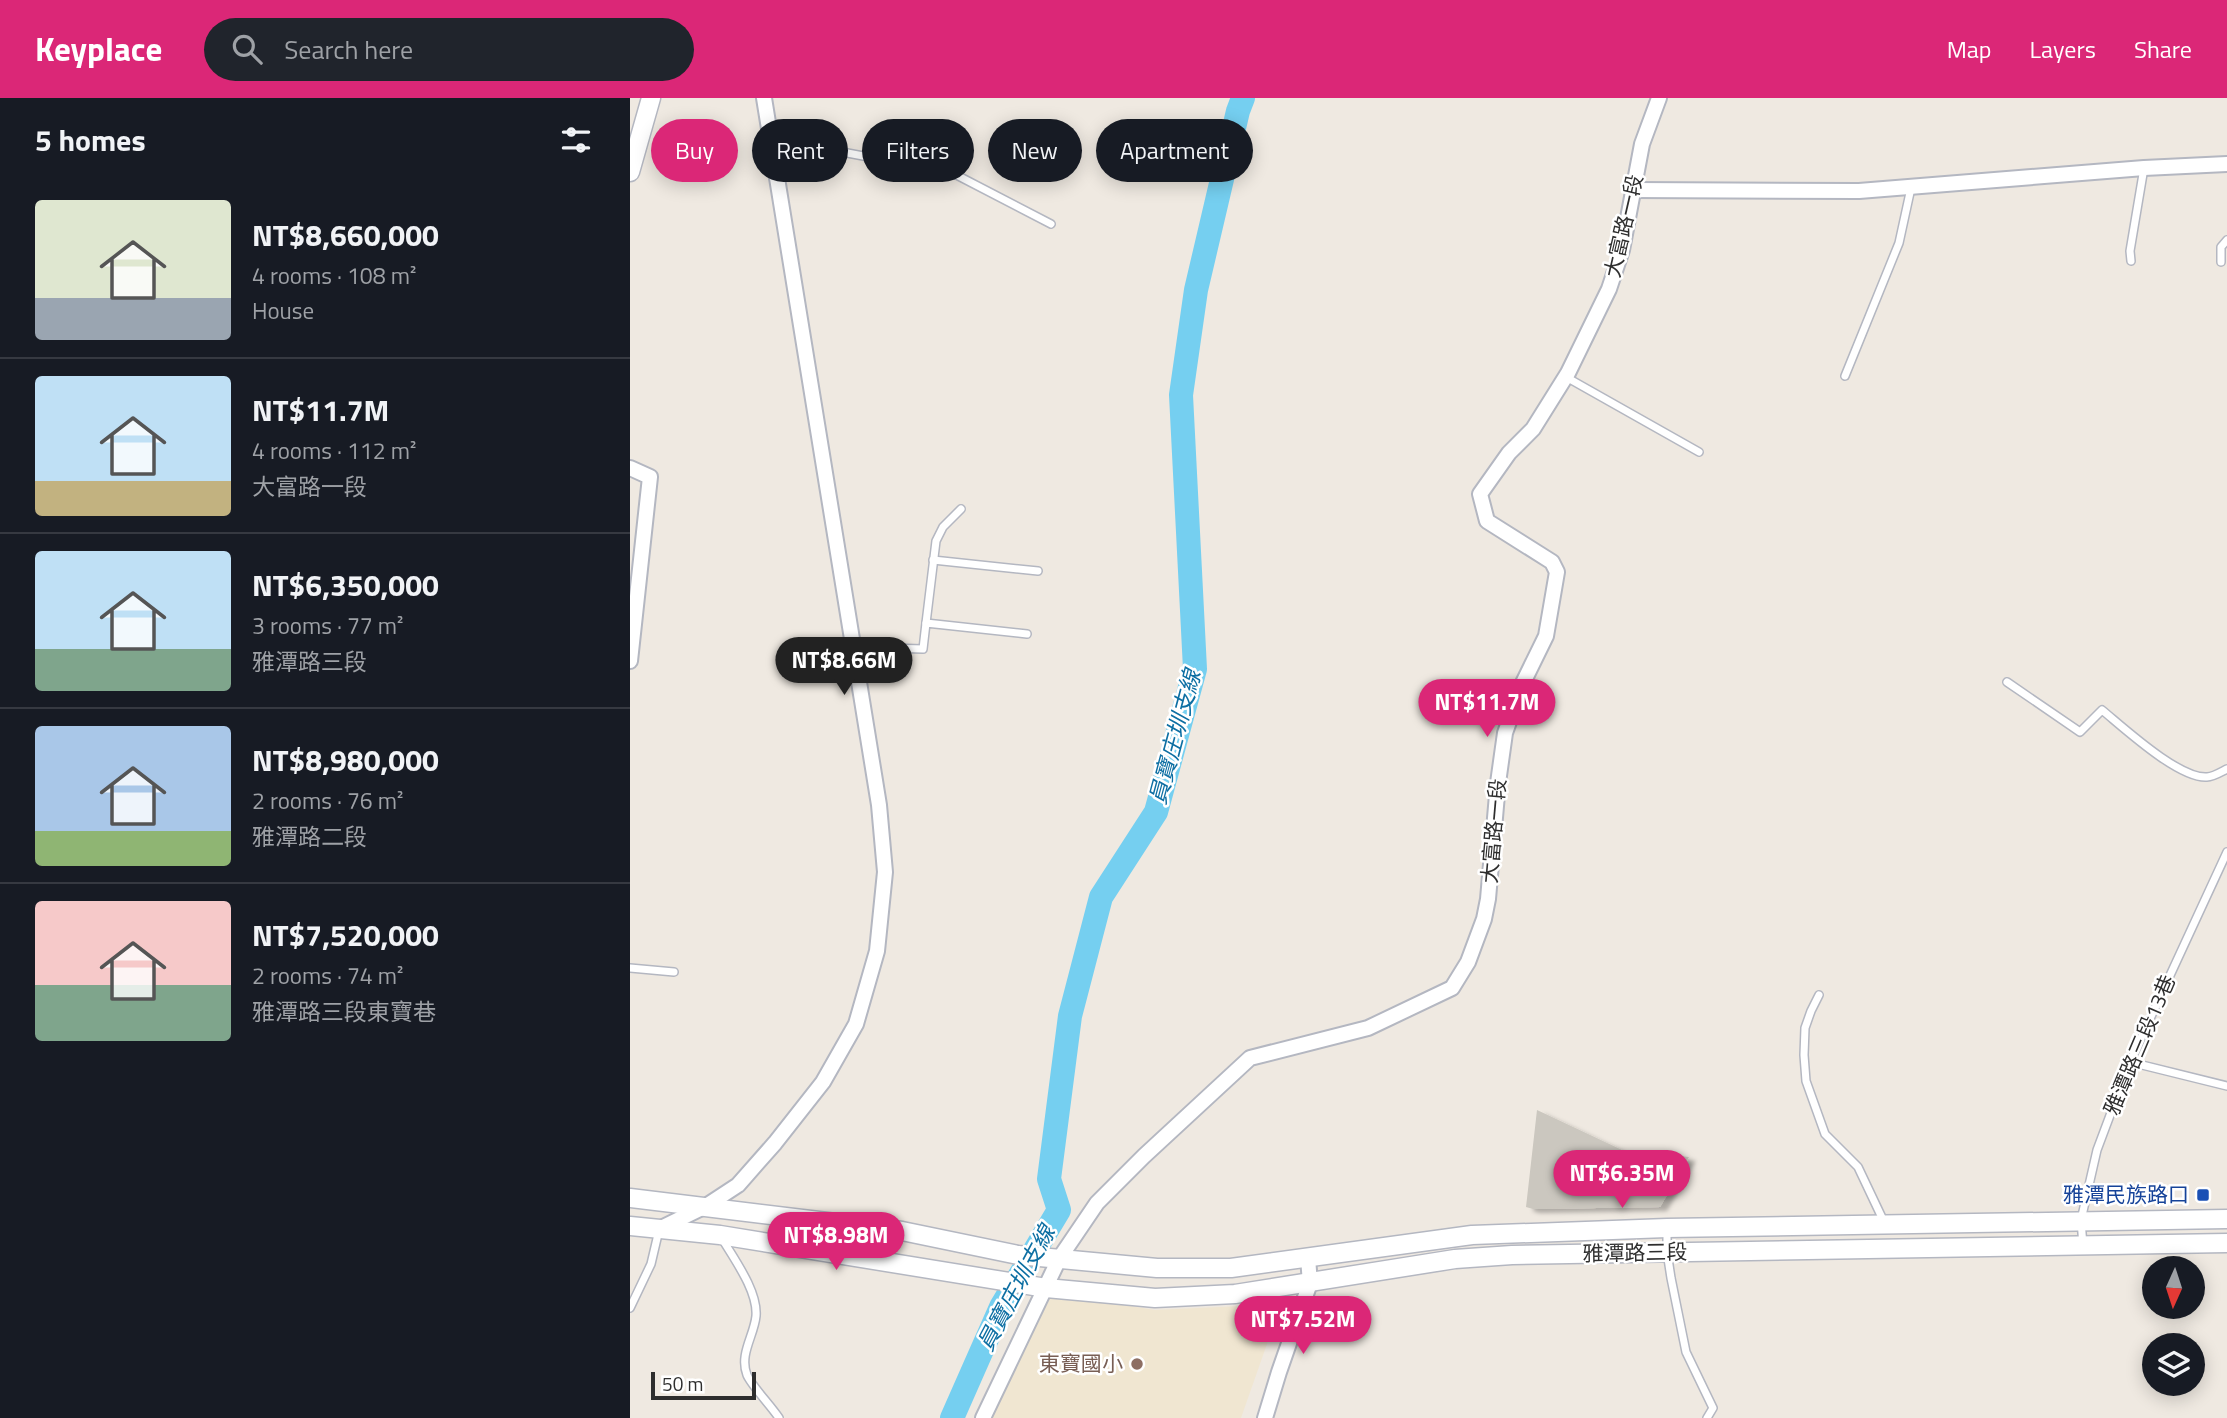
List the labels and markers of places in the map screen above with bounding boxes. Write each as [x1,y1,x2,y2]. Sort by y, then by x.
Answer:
pin: NT$8.66M [772,638,916,697]
pin: NT$11.7M [1415,680,1559,739]
pin: NT$6.35M [1550,1150,1694,1210]
place label: 雅潭民族路口 [2063,1178,2189,1210]
marker: 雅潭民族路口 [2195,1187,2211,1203]
pin: NT$8.98M [764,1212,908,1272]
pin: NT$7.52M [1231,1296,1375,1356]
place label: 東寶國小 [1039,1347,1123,1379]
marker: 東寶國小 [1129,1356,1145,1372]

